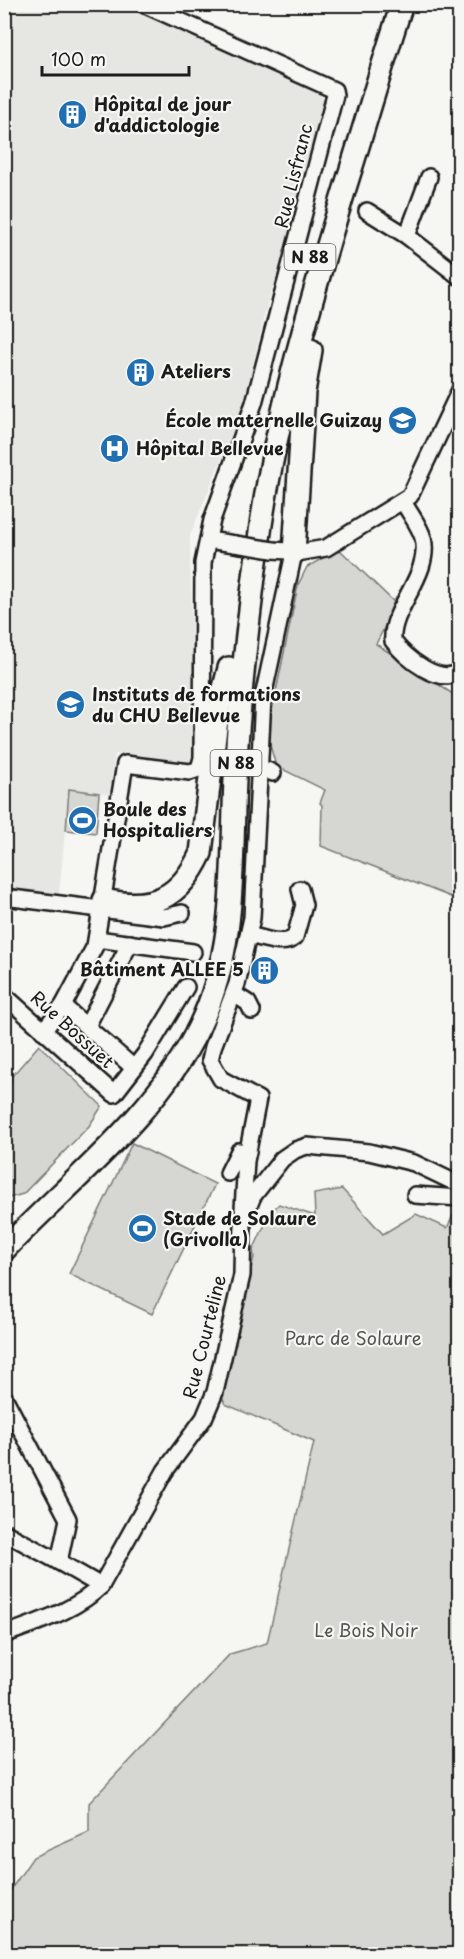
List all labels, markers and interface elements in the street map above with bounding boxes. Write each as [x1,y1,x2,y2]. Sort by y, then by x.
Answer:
scale bar [42,39,189,77]
text: 100 m [51,45,106,72]
place label: Hôpital de jour d'addictologie [94,90,232,138]
building icon: Hôpital de jour d'addictologie [57,99,89,131]
street label: Rue Lisfranc [267,121,319,231]
road number: N 88 [284,244,336,270]
building icon: Ateliers [124,356,156,388]
place label: Ateliers [161,357,231,384]
school or university icon: École maternelle Guizay [387,405,419,437]
place label: École maternelle Guizay [165,406,382,433]
hospital icon: Hôpital Bellevue [99,433,131,465]
place label: Hôpital Bellevue [136,434,284,461]
place label: Instituts de formations du CHU Bellevue [92,680,301,728]
school or university icon: Instituts de formations du CHU Bellevue [55,689,87,721]
road number: N 88 [210,750,262,776]
place label: Boule des Hospitaliers [103,795,213,843]
sports icon: Boule des Hospitaliers [66,804,98,836]
building icon: Bâtiment ALLEE 5 [249,954,281,986]
place label: Bâtiment ALLEE 5 [80,955,244,982]
street label: Rue Bossuet [25,984,121,1074]
place label: Stade de Solaure (Grivolla) [163,1204,316,1252]
sports icon: Stade de Solaure (Grivolla) [126,1213,158,1245]
street label: Rue Courteline [175,1272,232,1401]
park label: Parc de Solaure [285,1324,422,1351]
park label: Le Bois Noir [314,1616,419,1643]

